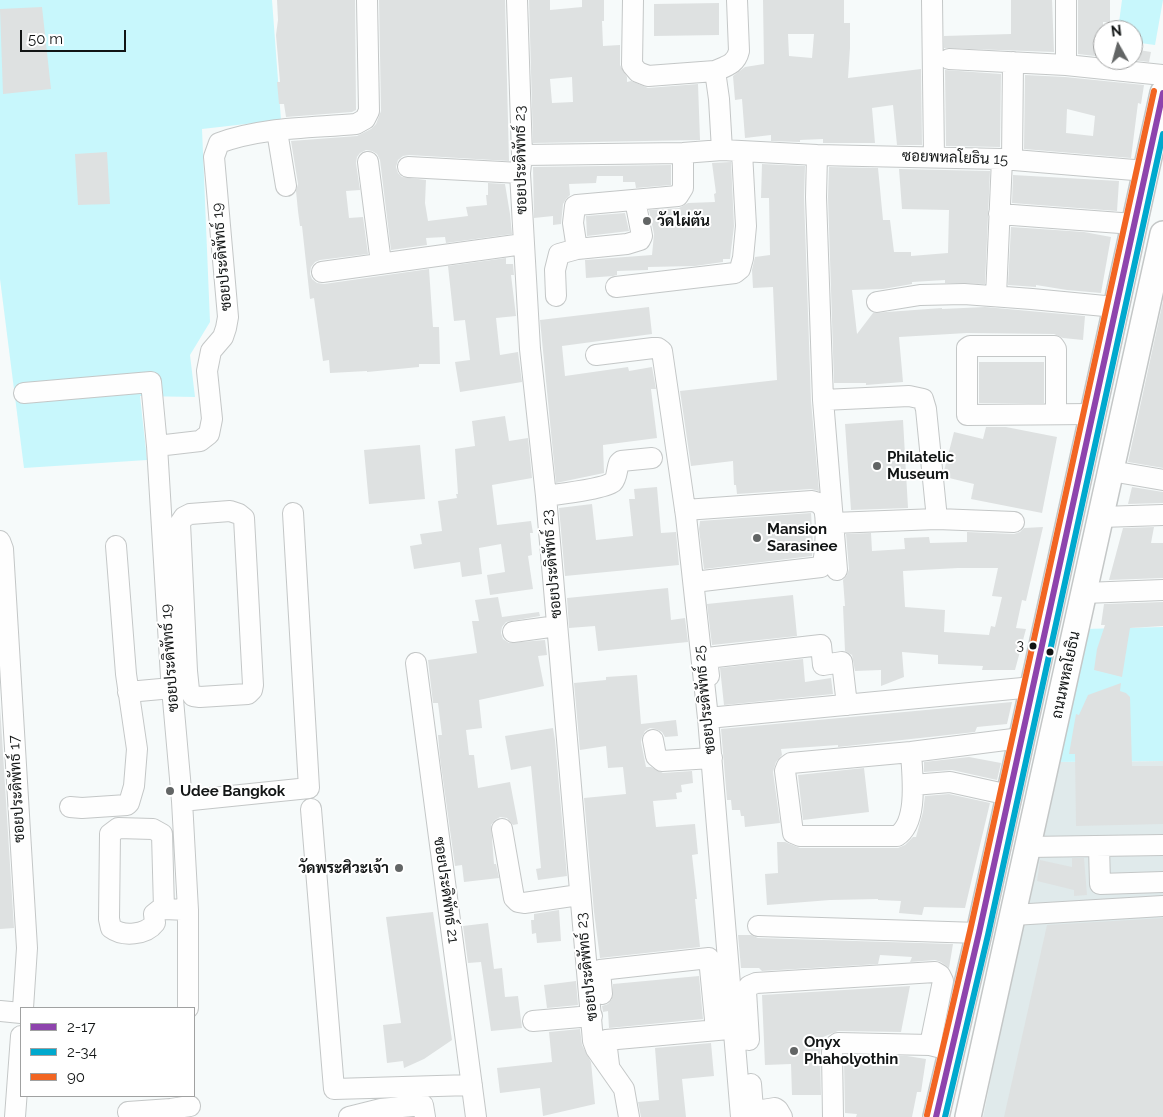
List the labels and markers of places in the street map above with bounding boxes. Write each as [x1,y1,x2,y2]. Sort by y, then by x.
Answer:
place label: วัดไผ่ตัน [657,212,710,230]
marker: วัดไผ่ตัน [641,215,653,227]
place label: Philatelic Museum [887,448,954,483]
marker: Philatelic Museum [871,460,883,472]
place label: Mansion Sarasinee [767,520,837,555]
marker: Mansion Sarasinee [751,532,763,544]
place label: 3 [1017,638,1024,654]
marker: 3 [1028,641,1038,651]
unlabelled marker [1045,647,1055,657]
place label: Udee Bangkok [180,782,285,800]
marker: Udee Bangkok [164,785,176,797]
place label: วัดพระศิวะเจ้า [298,859,389,877]
marker: วัดพระศิวะเจ้า [393,862,405,874]
place label: Onyx Phaholyothin [804,1033,898,1068]
marker: Onyx Phaholyothin [788,1045,800,1057]

